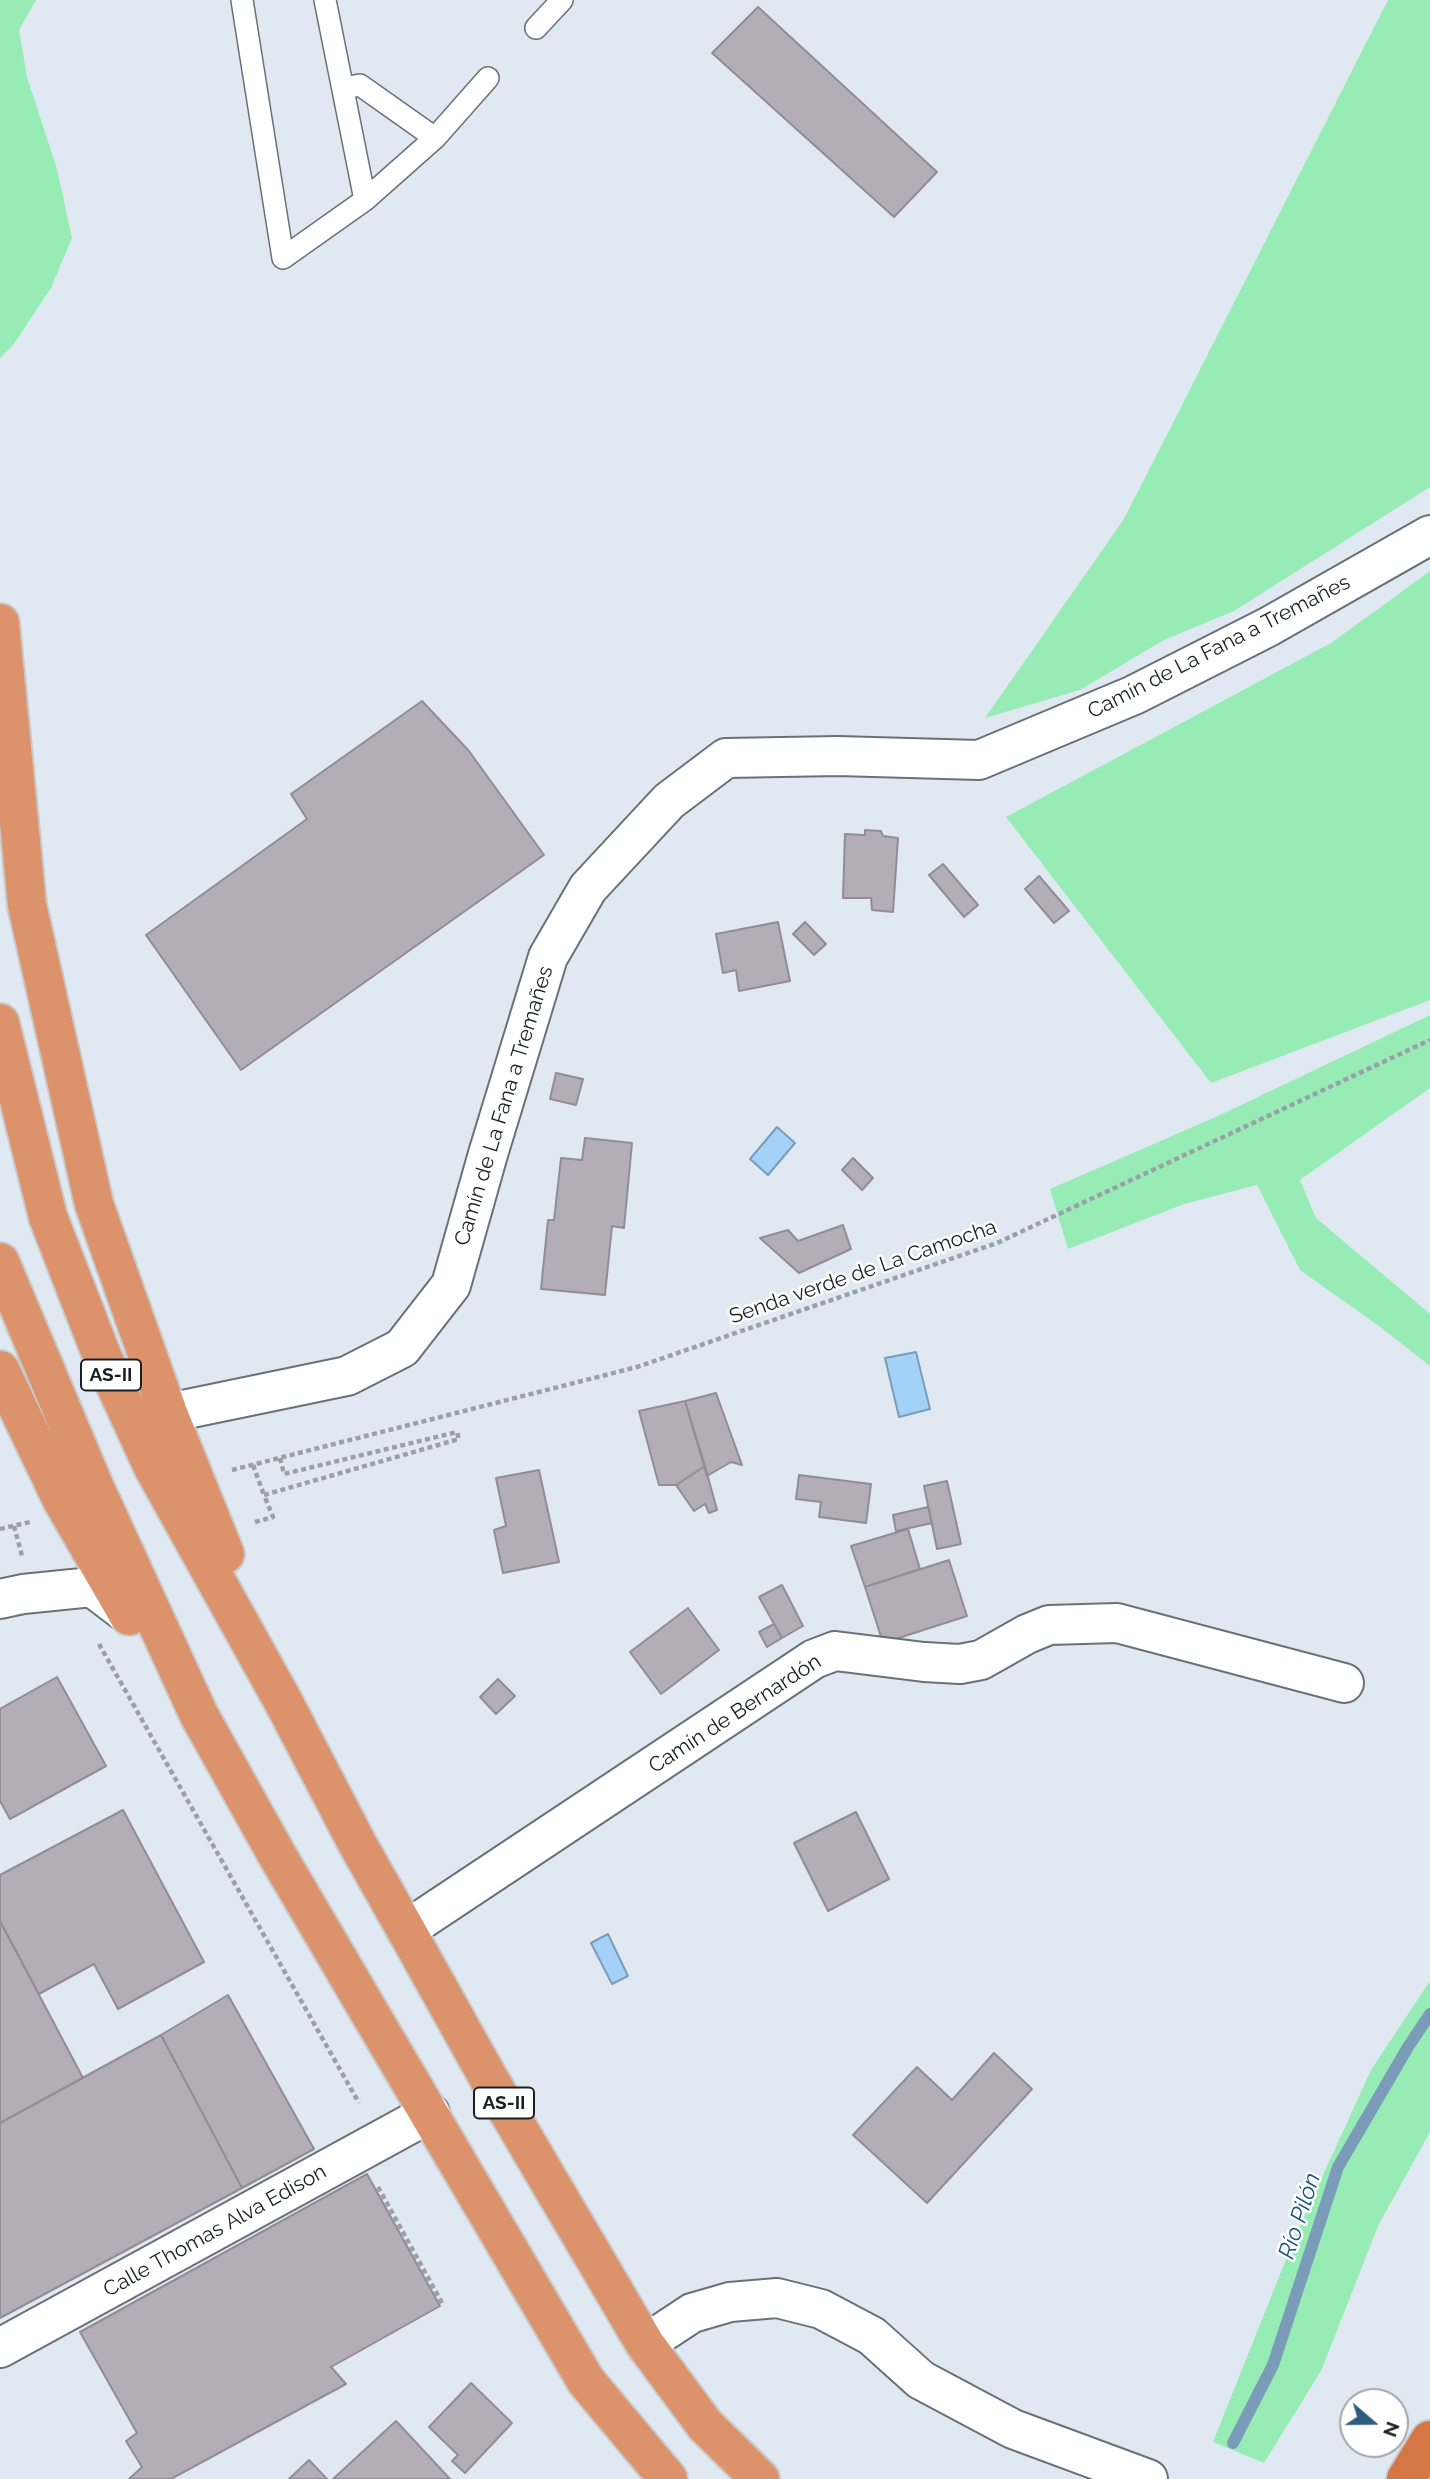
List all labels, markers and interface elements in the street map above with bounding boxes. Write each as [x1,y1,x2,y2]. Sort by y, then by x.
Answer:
street label: Camín de La Fana a Tremañes [1084,570,1354,724]
street label: Camín de La Fana a Tremañes [449,963,559,1249]
street label: Senda verde de La Camocha [726,1214,1000,1330]
road number: AS-II [81,1359,141,1390]
street label: Camín de Bernardón [644,1649,826,1779]
road number: AS-II [474,2088,534,2118]
street label: Calle Thomas Alva Edison [99,2159,331,2303]
water label: Río Pilón [1273,2170,1327,2262]
north arrow [1339,2388,1409,2458]
text: N [1379,2419,1405,2440]

